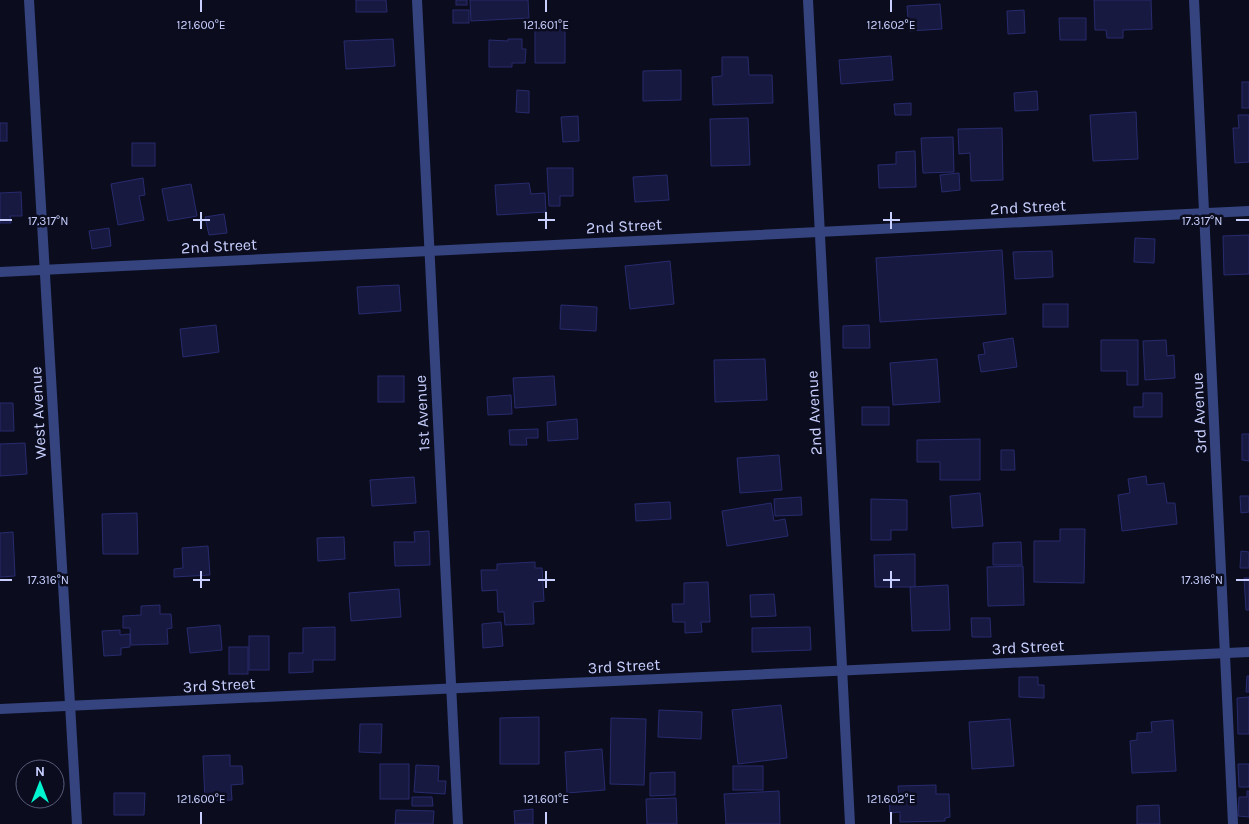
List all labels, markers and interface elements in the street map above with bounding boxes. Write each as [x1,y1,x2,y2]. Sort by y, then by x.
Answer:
text: 121.600°E [177,18,225,32]
text: 121.601°E [523,18,569,32]
text: 121.602°E [867,18,915,32]
street label: 2nd Street [989,196,1067,218]
text: 17.317°N [28,214,68,228]
text: 17.317°N [1182,214,1222,228]
street label: 2nd Street [585,215,663,237]
street label: 2nd Street [180,235,258,257]
street label: West Avenue [26,366,50,460]
street label: 2nd Avenue [802,370,826,456]
street label: 3rd Avenue [1187,372,1211,454]
street label: 1st Avenue [411,374,433,452]
text: 17.316°N [27,573,69,587]
text: 17.316°N [1181,573,1223,587]
street label: 3rd Street [991,636,1065,658]
street label: 3rd Street [587,655,661,677]
street label: 3rd Street [182,674,256,696]
north arrow [15,759,65,809]
text: N [35,763,45,780]
text: 121.600°E [177,792,225,806]
text: 121.601°E [523,792,569,806]
text: 121.602°E [867,792,915,806]

